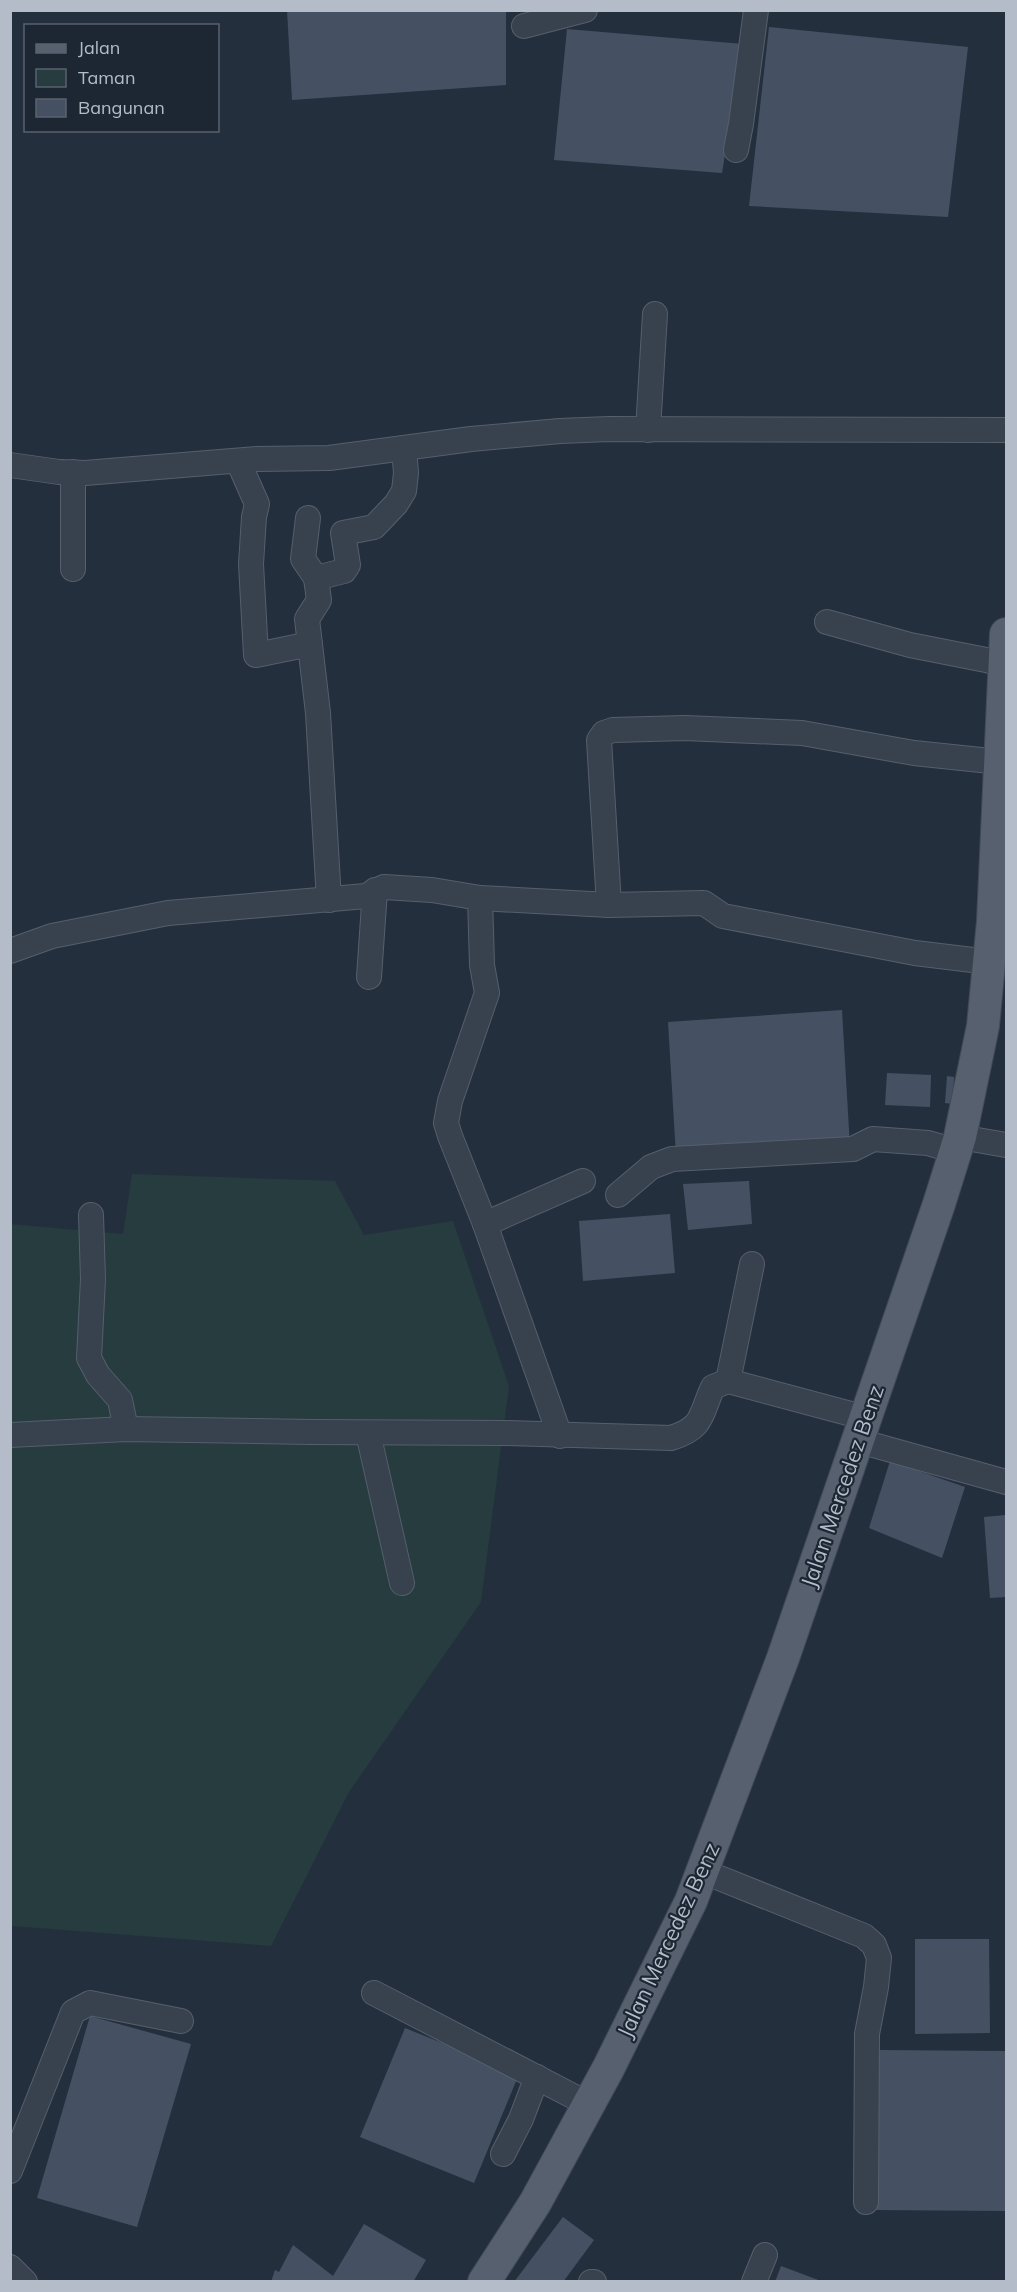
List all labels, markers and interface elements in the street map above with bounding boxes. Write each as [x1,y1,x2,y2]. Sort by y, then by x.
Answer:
legend [24,24,219,132]
text: Jalan [78,36,120,59]
text: Taman [78,66,135,89]
text: Bangunan [78,96,165,119]
street label: Jalan Mercedez Benz [794,1381,890,1591]
street label: Jalan Mercedez Benz [610,1838,726,2042]

